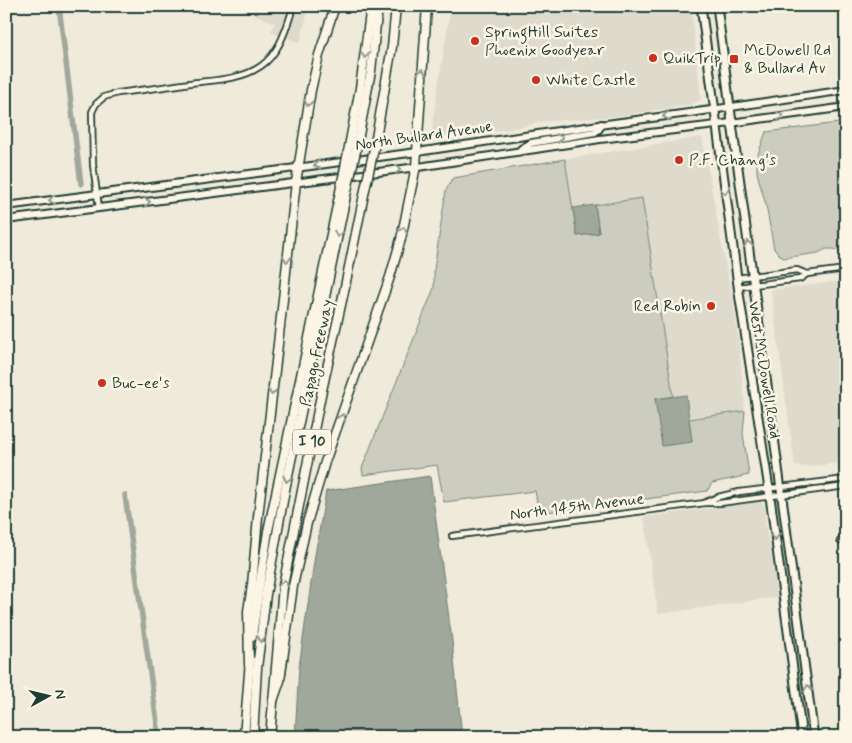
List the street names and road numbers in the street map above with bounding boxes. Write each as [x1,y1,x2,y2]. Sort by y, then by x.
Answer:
street label: North Bullard Avenue [354,116,495,156]
street label: Papago Freeway [295,297,340,409]
street label: West McDowell Road [743,300,785,440]
road number: I 10 [293,430,331,454]
street label: North 145th Avenue [509,488,645,526]

